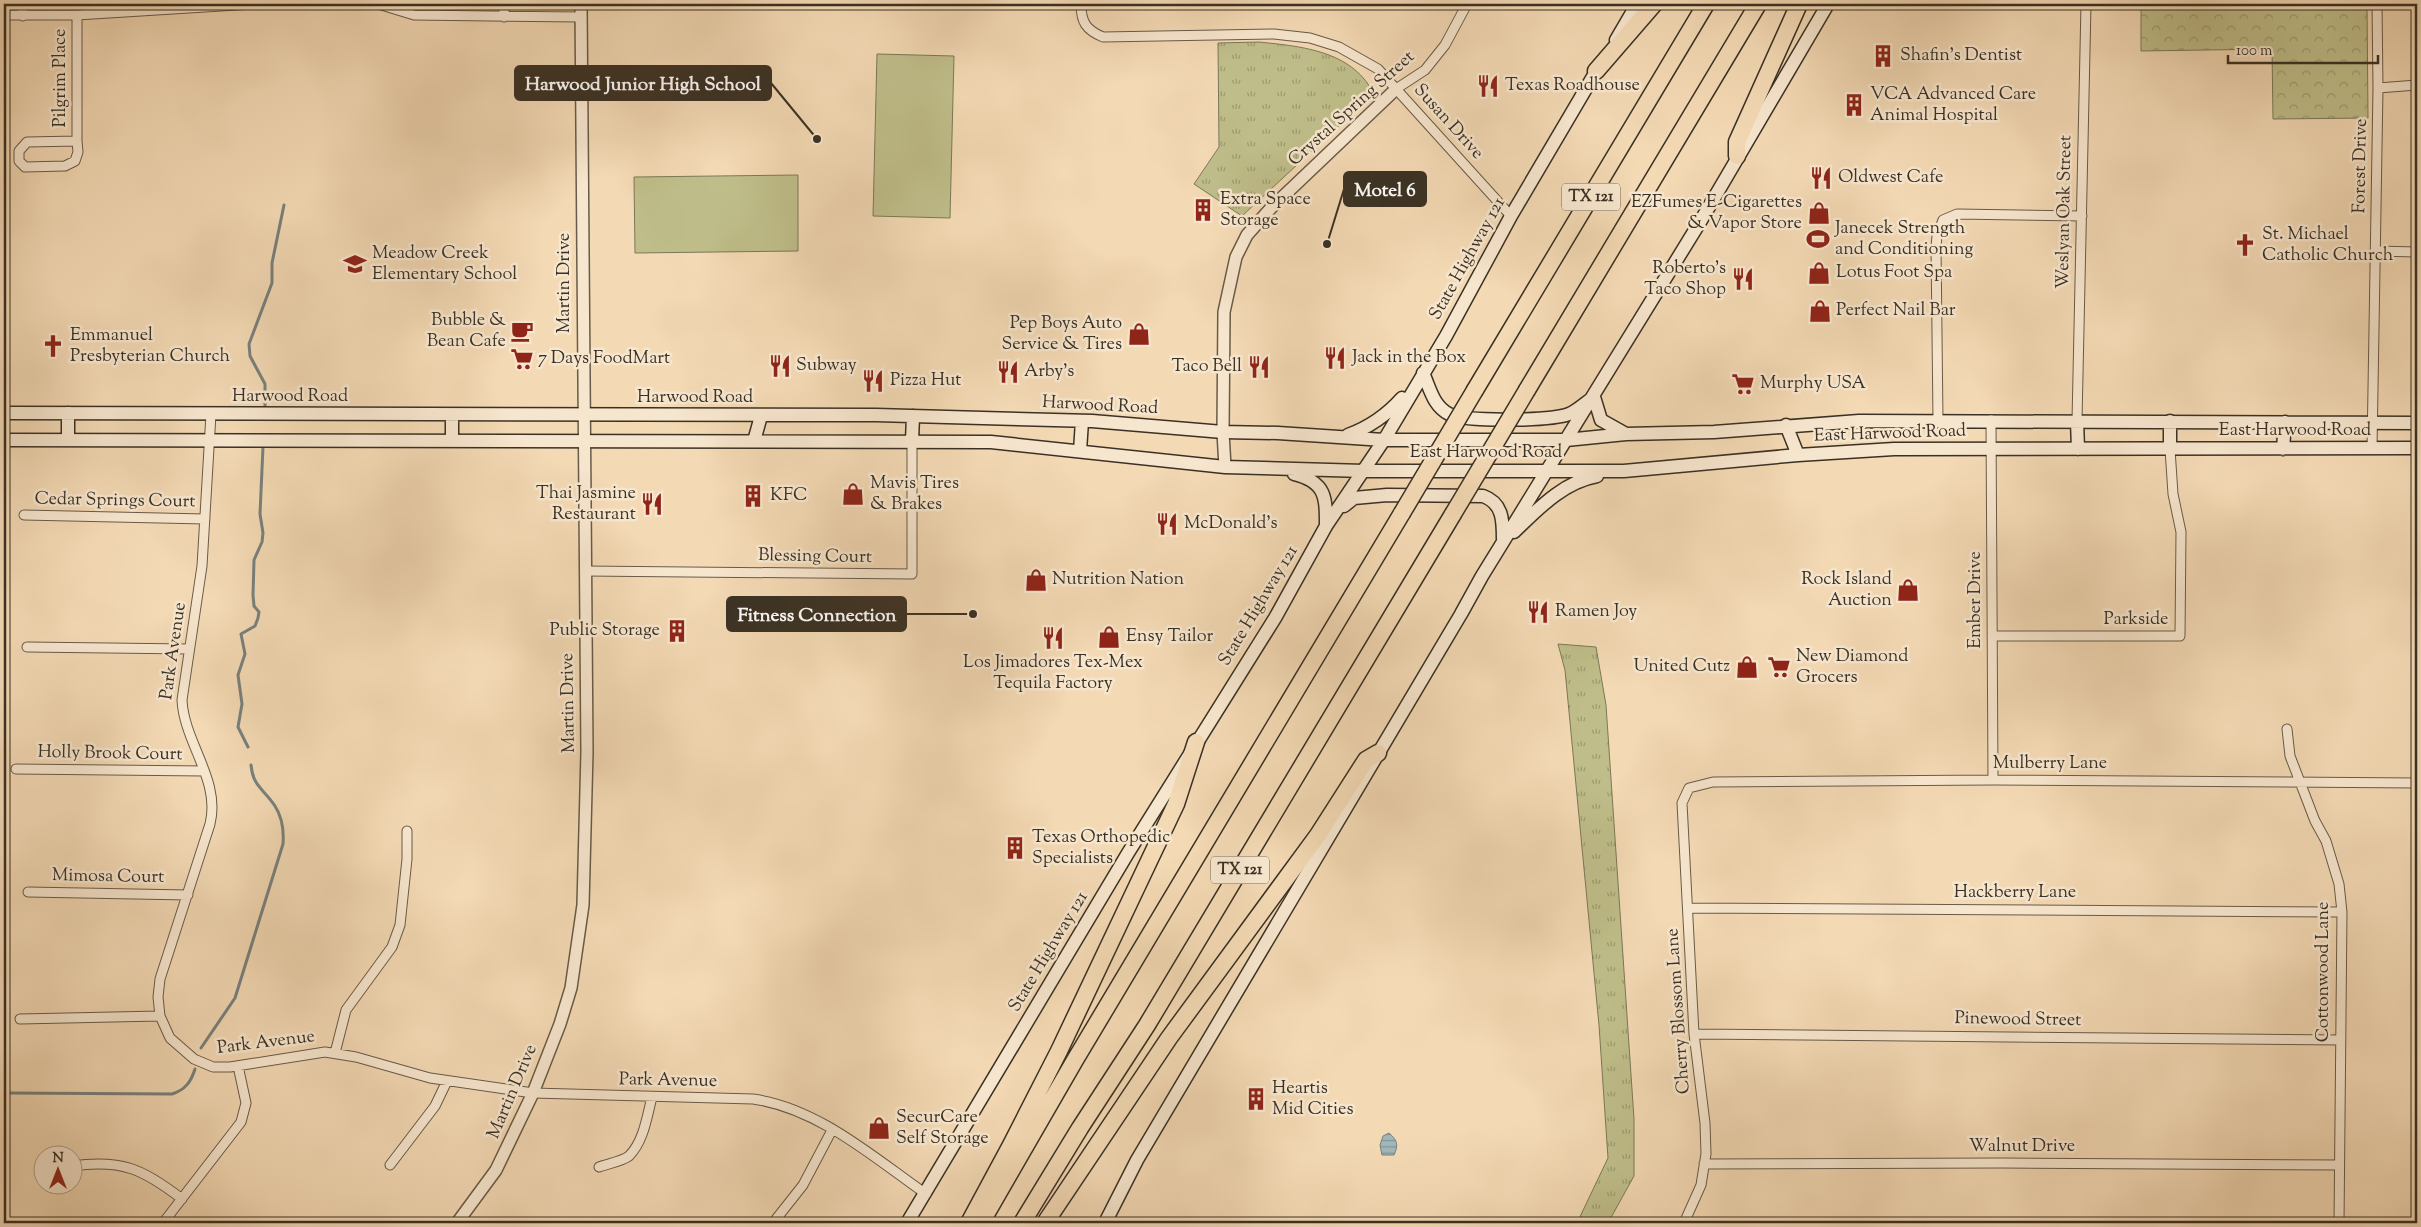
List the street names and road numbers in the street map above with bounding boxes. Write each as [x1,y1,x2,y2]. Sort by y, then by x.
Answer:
street label: Pilgrim Place [48,29,74,127]
street label: Crystal Spring Street [1283,45,1421,173]
street label: Susan Drive [1407,78,1489,166]
street label: Forest Drive [2347,118,2375,214]
street label: Weslyan Oak Street [2051,135,2079,289]
road number: TX 121 [1562,183,1620,210]
street label: State Highway 121 [1423,193,1513,325]
street label: Martin Drive [552,233,578,333]
street label: Harwood Road [232,384,348,410]
street label: Harwood Road [637,385,753,411]
street label: Harwood Road [1041,390,1159,422]
street label: East Harwood Road [1813,418,1967,450]
street label: East Harwood Road [2219,418,2371,444]
street label: East Harwood Road [1410,440,1562,466]
street label: Cedar Springs Court [34,487,196,515]
street label: State Highway 121 [1213,541,1305,671]
street label: Blessing Court [758,543,872,571]
street label: Ember Drive [1963,551,1989,649]
street label: Park Avenue [154,600,194,702]
street label: Parkside [2104,607,2168,633]
street label: Martin Drive [555,653,583,753]
street label: Holly Brook Court [37,740,183,768]
street label: Mulberry Lane [1993,751,2107,777]
road number: TX 121 [1211,856,1269,884]
street label: Mimosa Court [52,863,164,891]
street label: Hackberry Lane [1954,880,2076,906]
street label: State Highway 121 [1003,887,1095,1017]
street label: Cottonwood Lane [2311,902,2337,1042]
street label: Cherry Blossom Lane [1660,927,1698,1095]
street label: Pinewood Street [1954,1006,2082,1034]
street label: Park Avenue [216,1024,316,1062]
street label: Martin Drive [481,1041,545,1143]
street label: Park Avenue [619,1067,717,1095]
street label: Walnut Drive [1969,1134,2075,1160]

